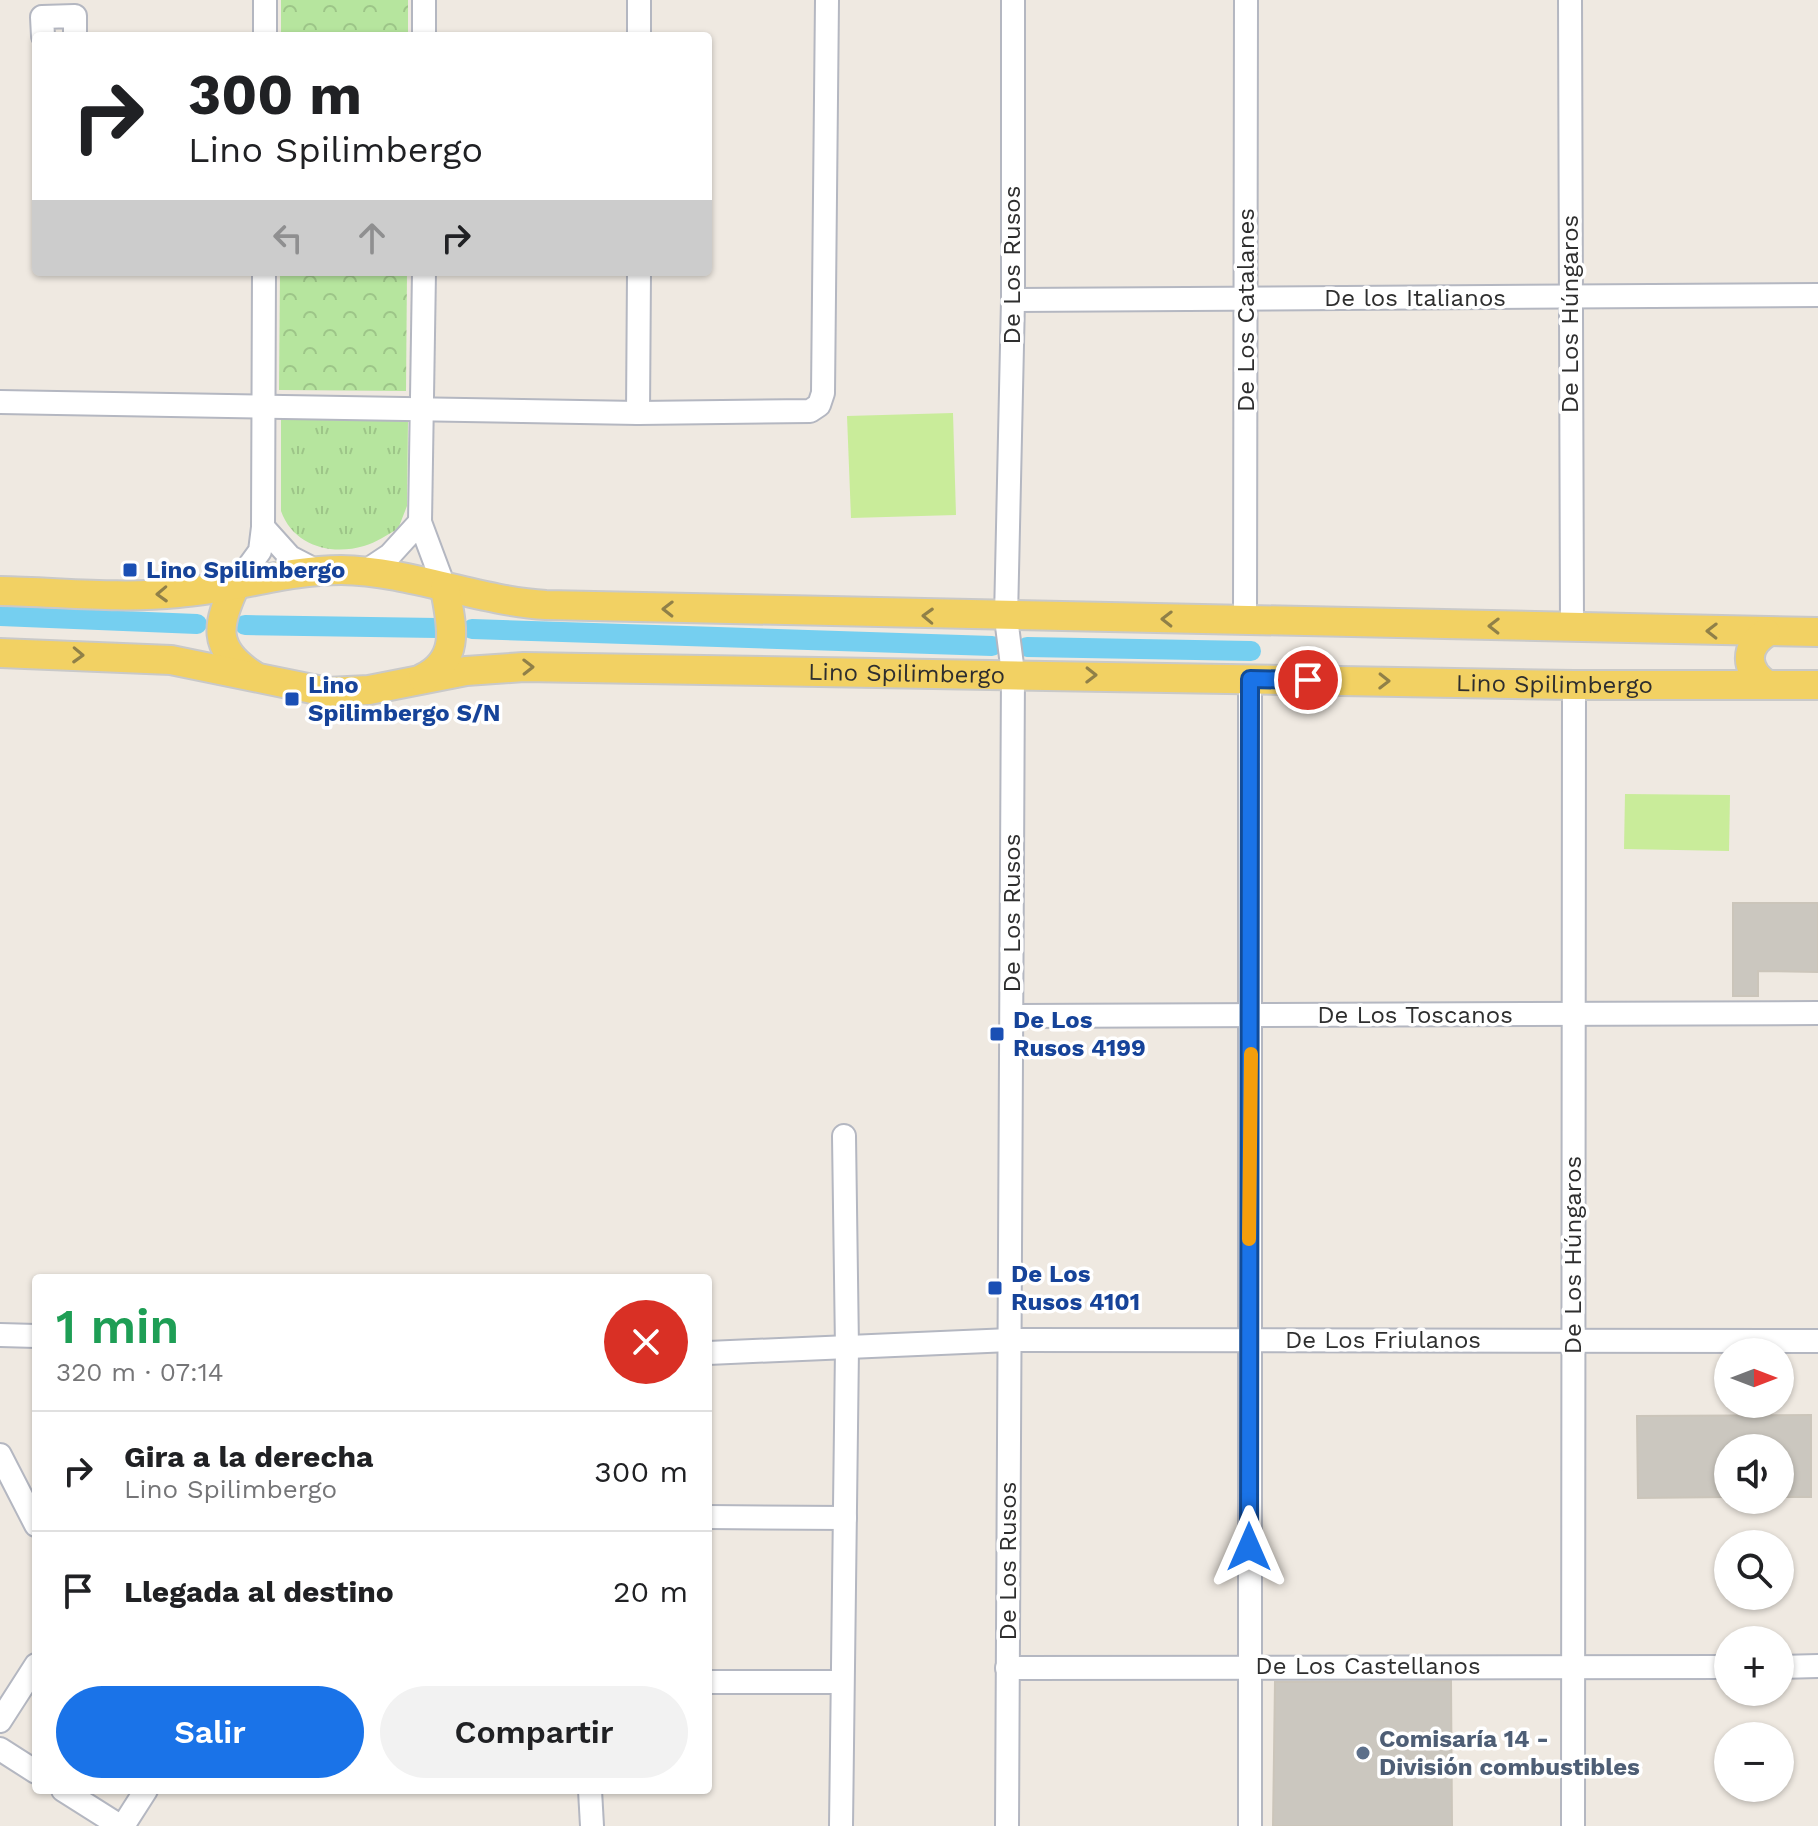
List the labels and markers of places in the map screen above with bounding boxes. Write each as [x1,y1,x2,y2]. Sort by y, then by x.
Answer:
place label: Lino Spilimbergo [146,556,345,584]
marker: Lino Spilimbergo [121,561,139,579]
pin [1274,646,1342,714]
place label: Lino Spilimbergo S/N [308,671,501,727]
marker: Lino Spilimbergo S/N [283,690,301,708]
place label: De Los Rusos 4199 [1013,1006,1146,1062]
marker: De Los Rusos 4199 [988,1025,1006,1043]
place label: De Los Rusos 4101 [1011,1260,1140,1316]
marker: De Los Rusos 4101 [986,1279,1004,1297]
place label: Comisaría 14 - División combustibles [1379,1725,1640,1781]
marker: Comisaría 14 - División combustibles [1354,1744,1372,1762]

